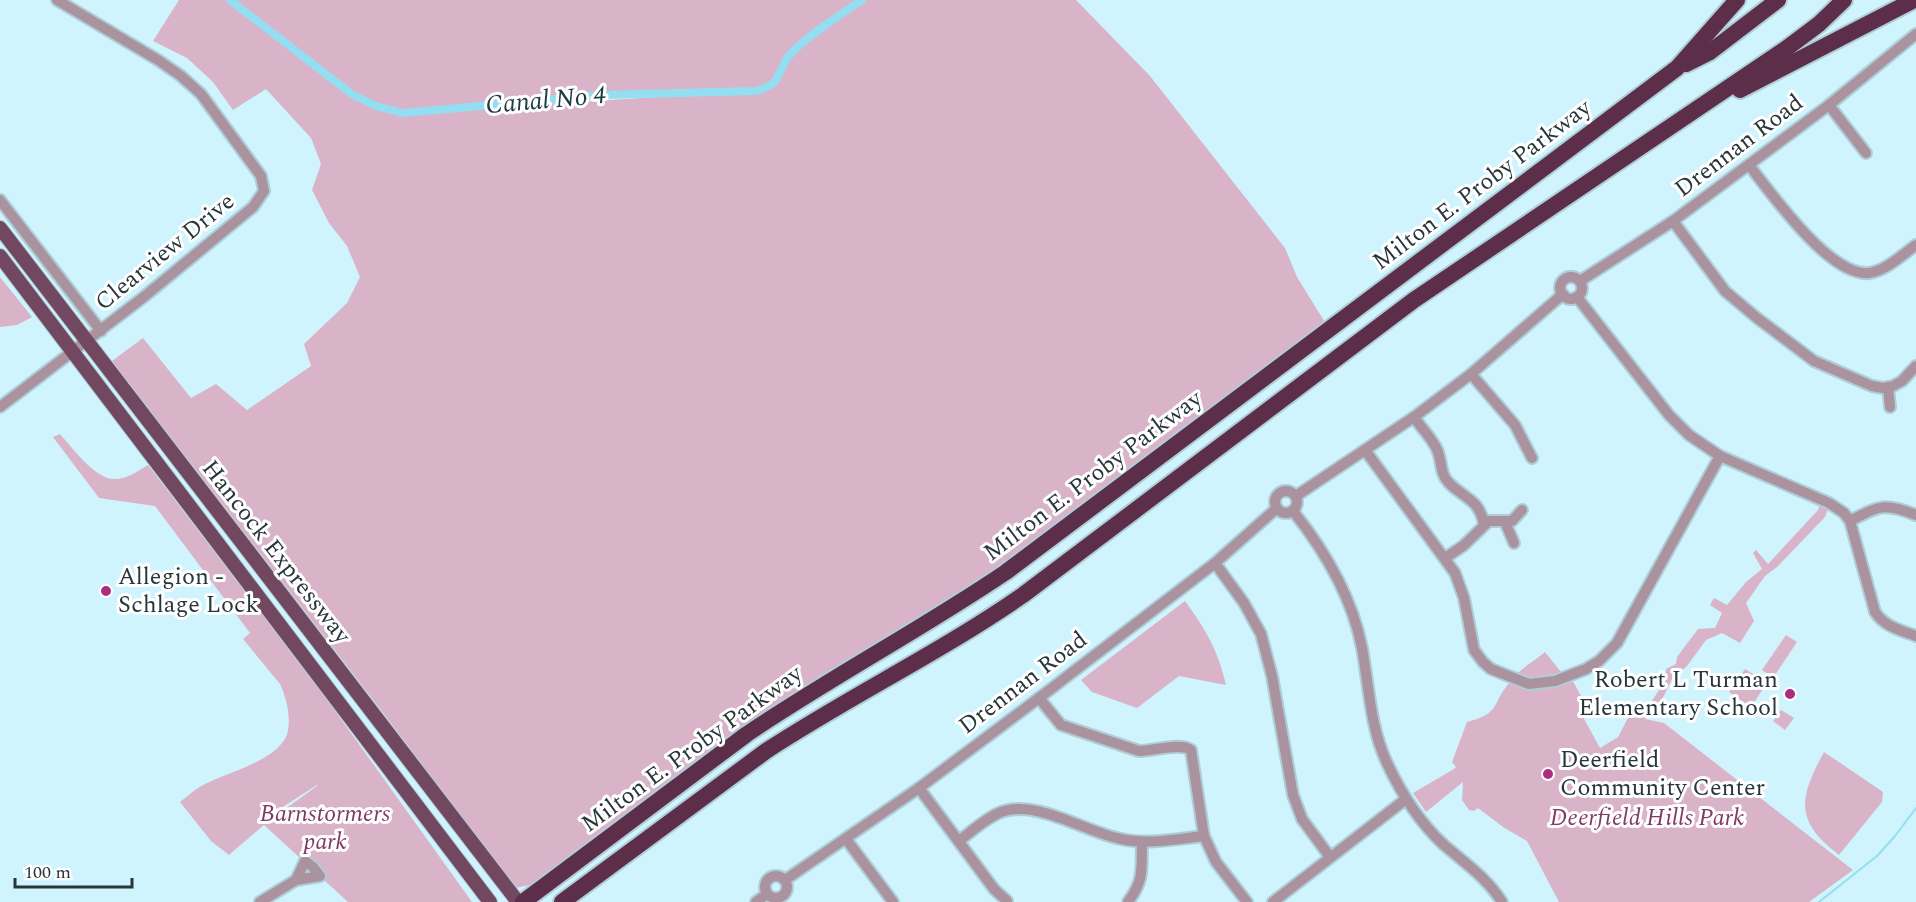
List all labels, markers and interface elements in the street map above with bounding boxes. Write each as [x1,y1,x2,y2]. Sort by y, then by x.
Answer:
water label: Canal No 4 [484,75,608,125]
street label: Drennan Road [1667,85,1811,207]
street label: Milton E. Proby Parkway [1365,90,1600,279]
street label: Clearview Drive [87,184,243,320]
street label: Milton E. Proby Parkway [976,381,1211,570]
street label: Hancock Expressway [193,452,360,653]
place label: Allegion - Schlage Lock [118,559,259,623]
marker: Allegion - Schlage Lock [99,584,113,598]
street label: Drennan Road [951,622,1095,744]
street label: Milton E. Proby Parkway [574,655,811,842]
place label: Robert L Turman Elementary School [1578,662,1778,726]
marker: Robert L Turman Elementary School [1783,687,1797,701]
place label: Deerfield Community Center [1560,742,1765,806]
marker: Deerfield Community Center [1541,767,1555,781]
park label: Barnstormers park [260,796,391,860]
park label: Deerfield Hills Park [1550,800,1744,836]
scale bar [15,851,132,889]
text: 100 m [24,859,71,886]

